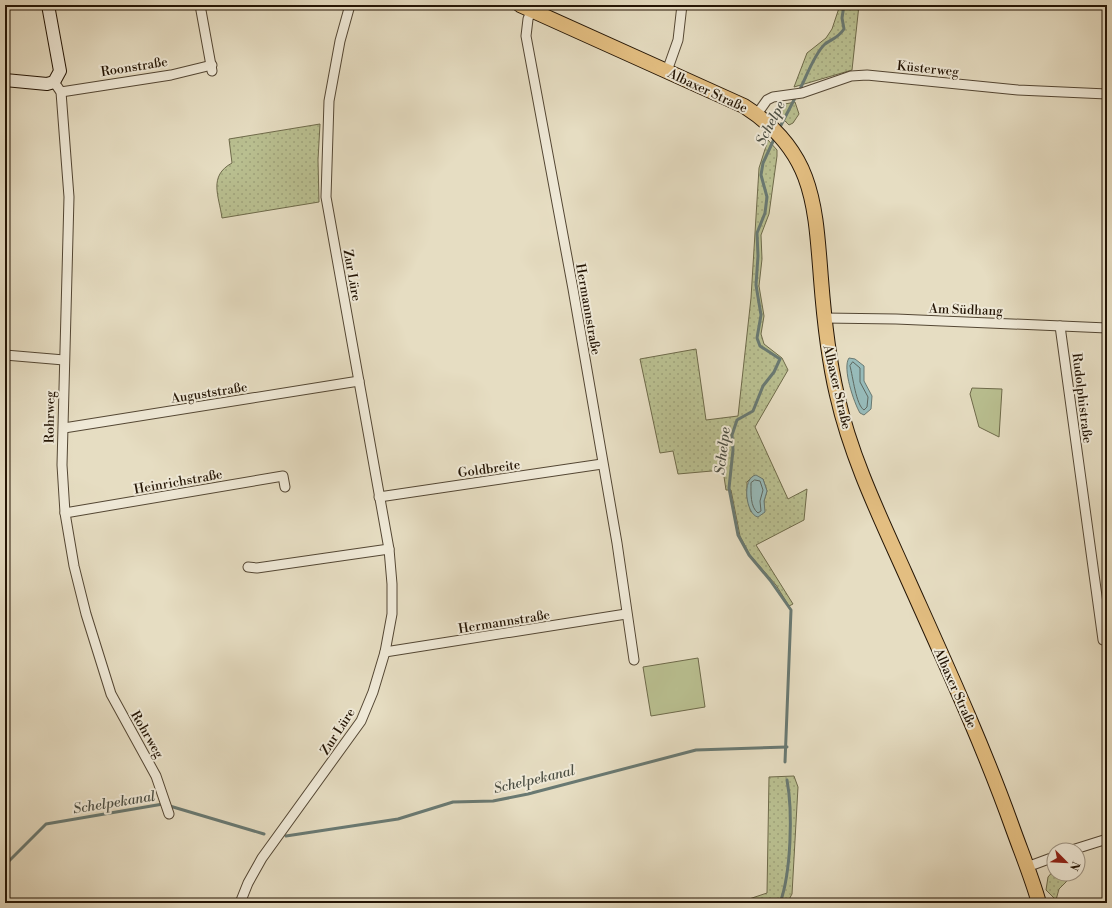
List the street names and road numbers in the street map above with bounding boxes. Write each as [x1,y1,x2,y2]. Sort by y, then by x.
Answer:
street label: Roonstraße [100,54,169,80]
street label: Küsterweg [896,58,960,80]
street label: Albaxer Straße [664,65,750,117]
street label: Zur Lüre [340,248,365,303]
street label: Hermannstraße [572,262,604,357]
street label: Am Südhang [928,301,1004,319]
street label: Albaxer Straße [819,343,855,431]
street label: Rudolphistraße [1069,352,1096,445]
street label: Auguststraße [169,379,249,407]
street label: Rohrweg [42,390,58,443]
street label: Goldbreite [457,457,522,481]
street label: Heinrichstraße [133,466,224,498]
street label: Hermannstraße [457,607,552,637]
street label: Albaxer Straße [930,645,980,731]
street label: Zur Lüre [317,705,359,758]
street label: Rohrweg [127,708,167,761]

